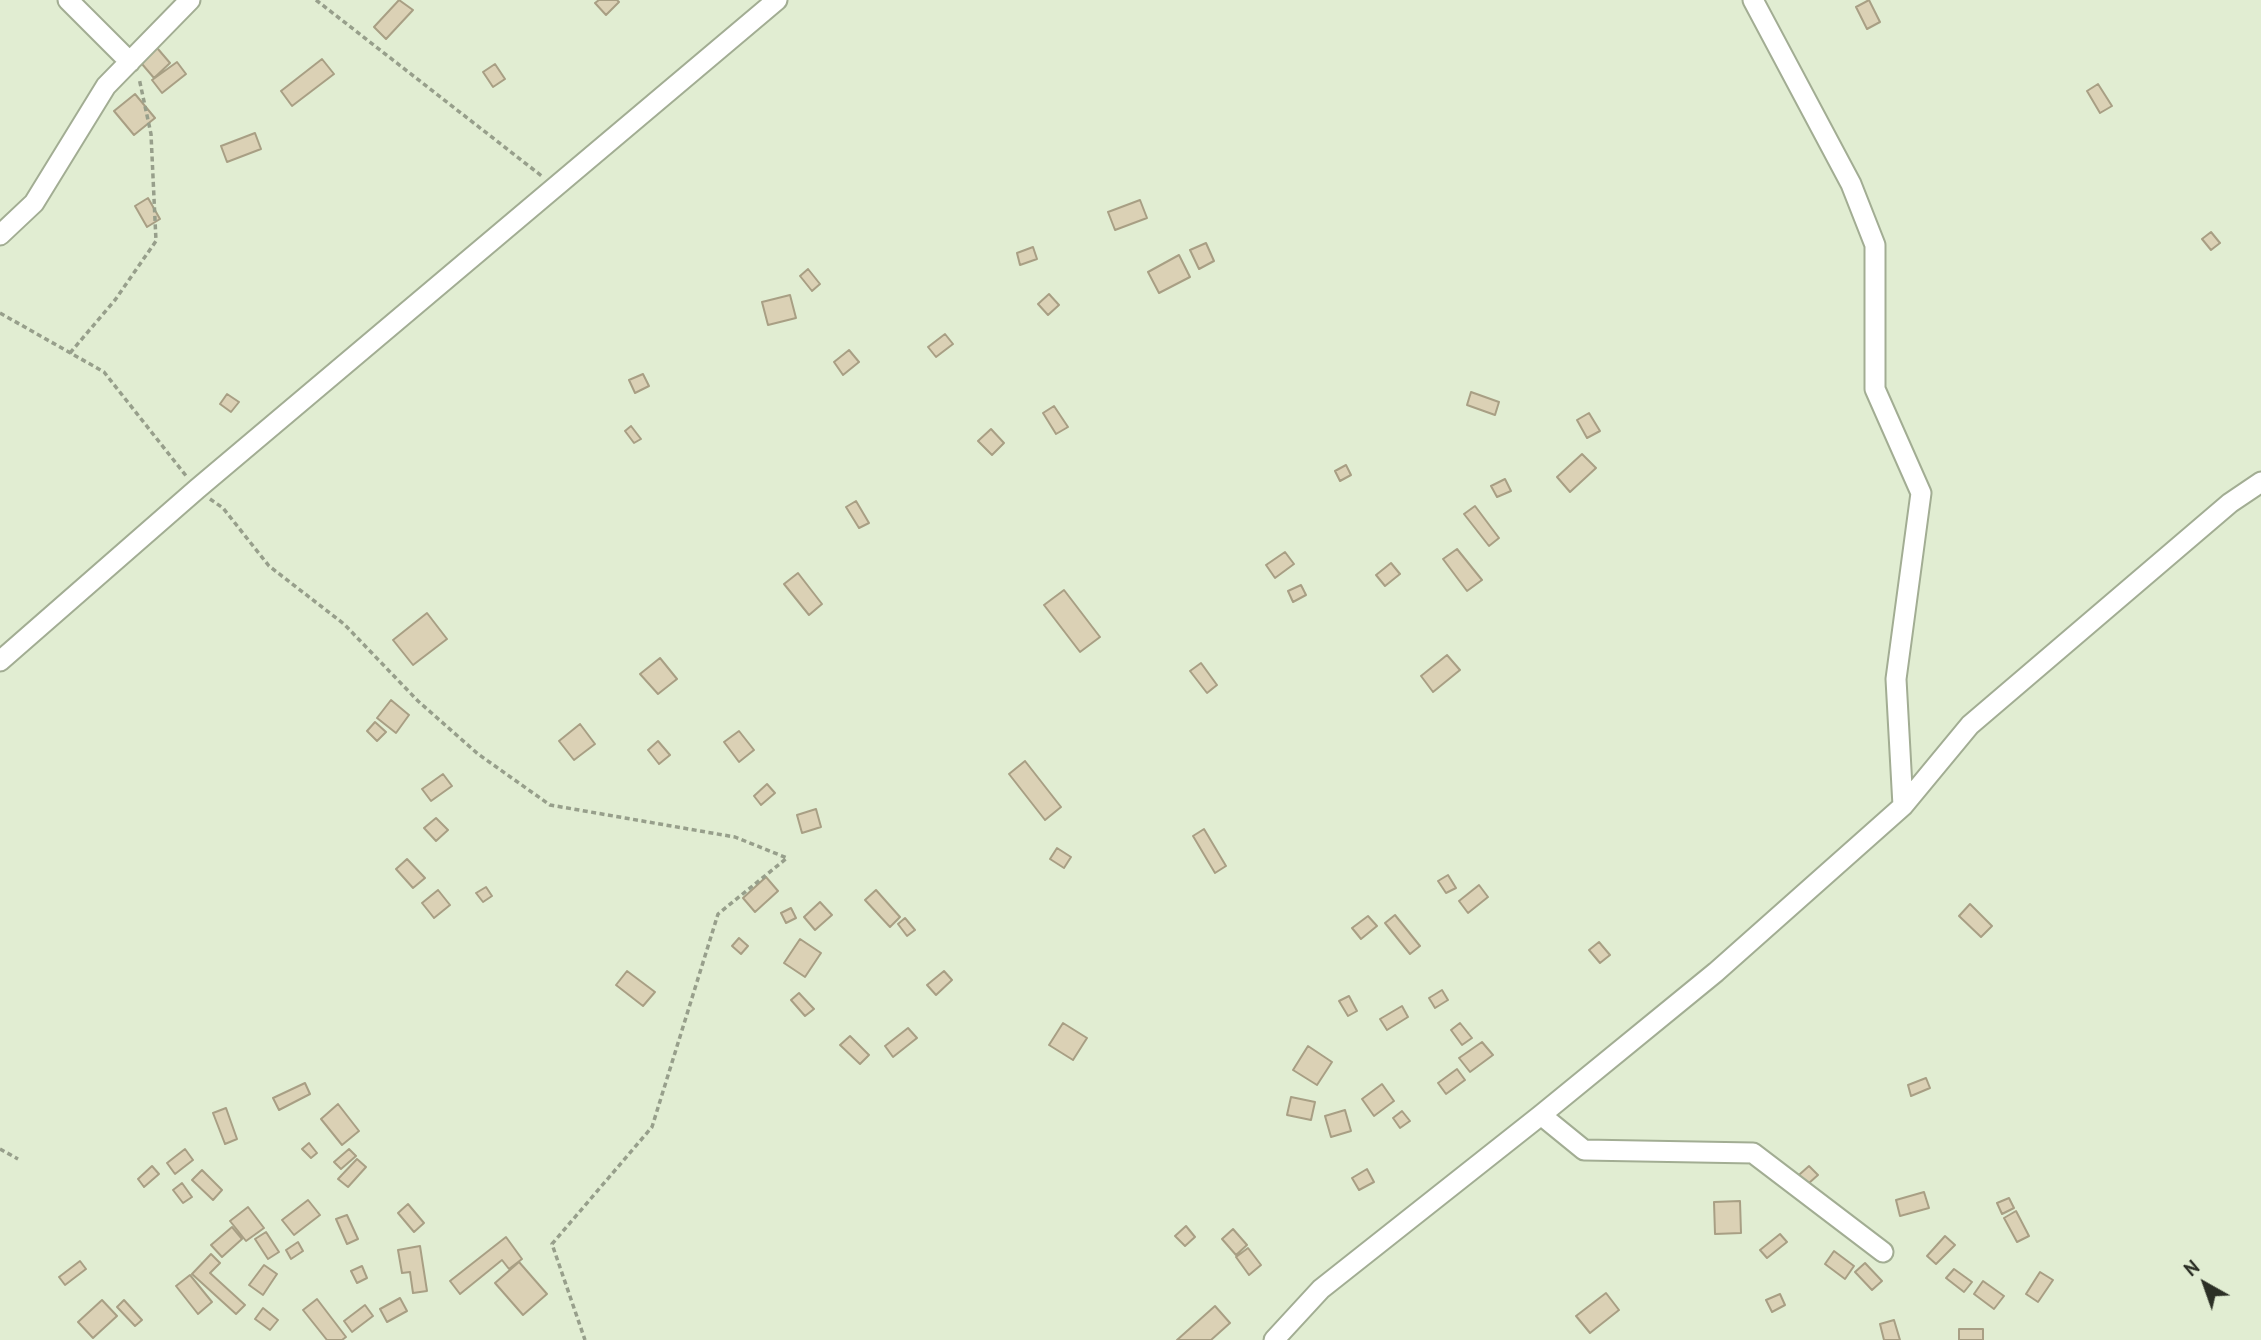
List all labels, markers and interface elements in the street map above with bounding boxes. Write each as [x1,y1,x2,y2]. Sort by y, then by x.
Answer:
north arrow [2170,1249,2240,1319]
text: N [2179,1255,2204,1281]

